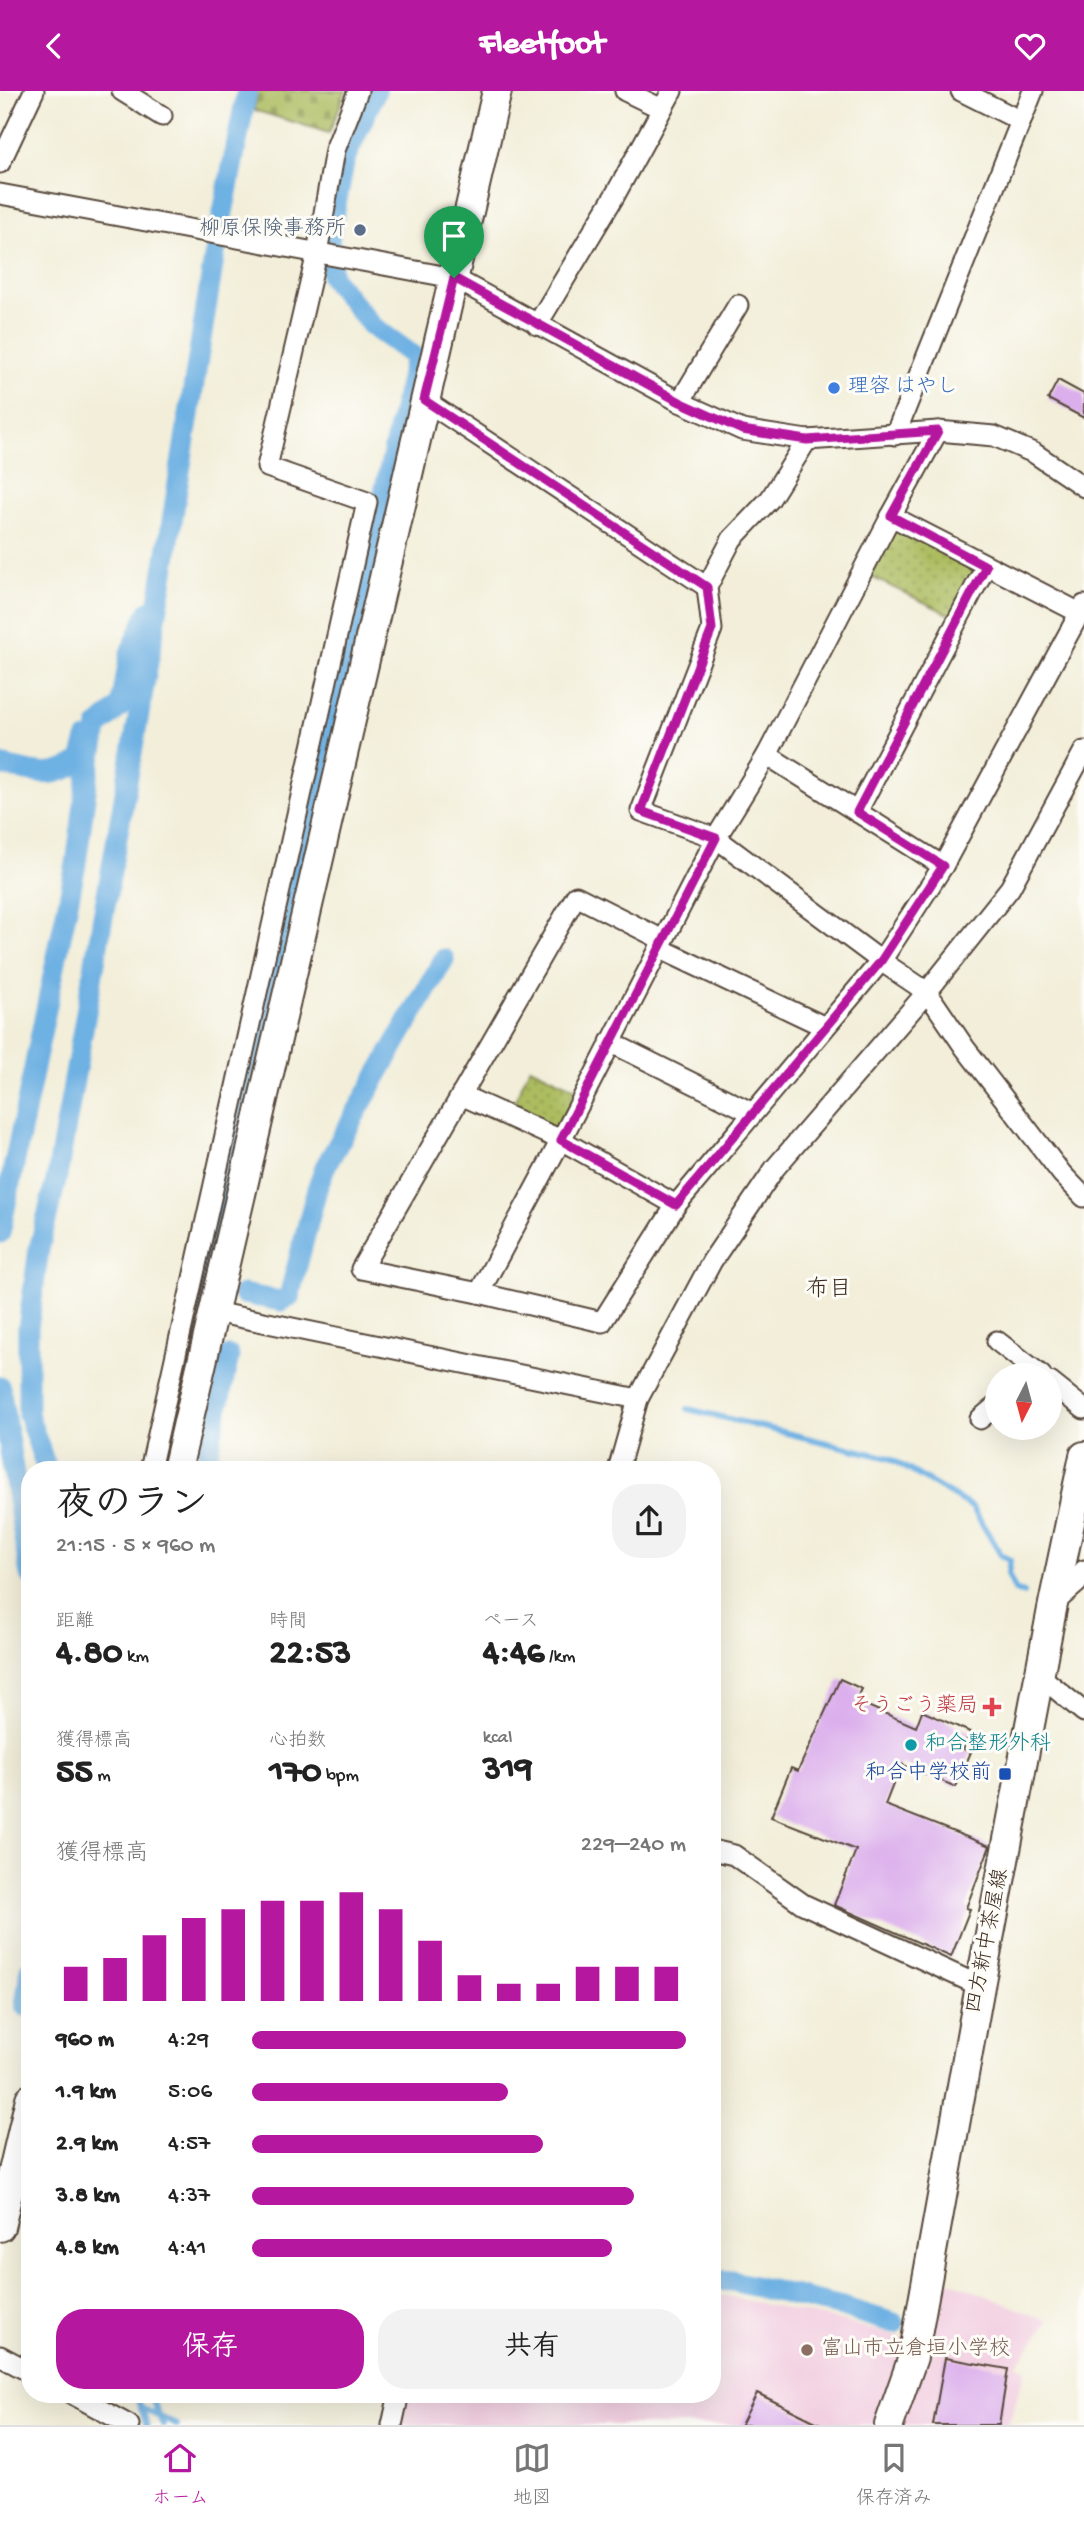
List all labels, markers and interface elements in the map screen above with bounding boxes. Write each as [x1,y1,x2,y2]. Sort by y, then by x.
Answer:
icon: back [35,27,73,65]
text: Fleetfoot [479,27,605,65]
icon: heart [1011,27,1049,65]
pin [424,206,484,278]
place label: 柳原保険事務所 [199,216,346,243]
icon: arrive [435,217,473,255]
marker: 柳原保険事務所 [352,222,368,238]
place label: 理容 はやし [848,375,958,401]
marker: 理容 はやし [826,380,842,396]
district label: 布目 [806,1276,852,1304]
north arrow [985,1363,1062,1440]
map controls [985,1363,1062,1440]
button: share [612,1484,686,1558]
text: 夜のラン [56,1485,208,1529]
text: 21:15 · 5 × 960 m [56,1533,215,1560]
text: 距離 [56,1611,94,1634]
text: 時間 [269,1611,307,1634]
text: ペース [483,1611,539,1634]
text: 4.80 [56,1634,123,1675]
text: 22:53 [269,1634,351,1675]
text: 4:46 [483,1634,545,1675]
text: km [123,1646,149,1669]
text: /km [545,1646,576,1669]
place label: そうごう薬局 [851,1694,978,1720]
marker: そうごう薬局 [984,1699,1000,1715]
text: kcal [483,1727,512,1750]
text: 獲得標高 [56,1730,132,1753]
text: 心拍数 [269,1730,326,1753]
place label: 和合整形外科 [925,1731,1051,1758]
marker: 和合整形外科 [903,1737,919,1753]
text: 319 [483,1750,533,1791]
text: 55 [56,1753,93,1794]
text: 170 [269,1753,322,1794]
place label: 和合中学校前 [865,1760,991,1787]
text: m [93,1765,111,1788]
text: bpm [322,1765,359,1788]
marker: 和合中学校前 [997,1766,1013,1782]
text: 229–240 m [581,1832,686,1859]
text: 獲得標高 [56,1841,148,1868]
street label: 四方新中茶屋線 [961,1866,1015,2016]
text: 960 m [56,2027,114,2054]
text: 4:29 [168,2027,209,2054]
text: 1.9 km [56,2079,116,2106]
text: 5:06 [168,2079,212,2106]
text: 2.9 km [56,2131,118,2158]
text: 4:57 [168,2131,210,2158]
text: 3.8 km [56,2183,120,2210]
text: 4:37 [168,2183,210,2210]
text: 4.8 km [56,2235,119,2262]
text: 4:41 [168,2235,206,2262]
button: 保存 [56,2309,364,2389]
button: 共有 [378,2309,686,2389]
place label: 富山市立倉垣小学校 [821,2336,1010,2363]
marker: 富山市立倉垣小学校 [799,2342,815,2358]
tab: ホーム [152,2439,209,2511]
tab: 地図 [513,2439,551,2511]
tab: 保存済み [856,2439,932,2511]

